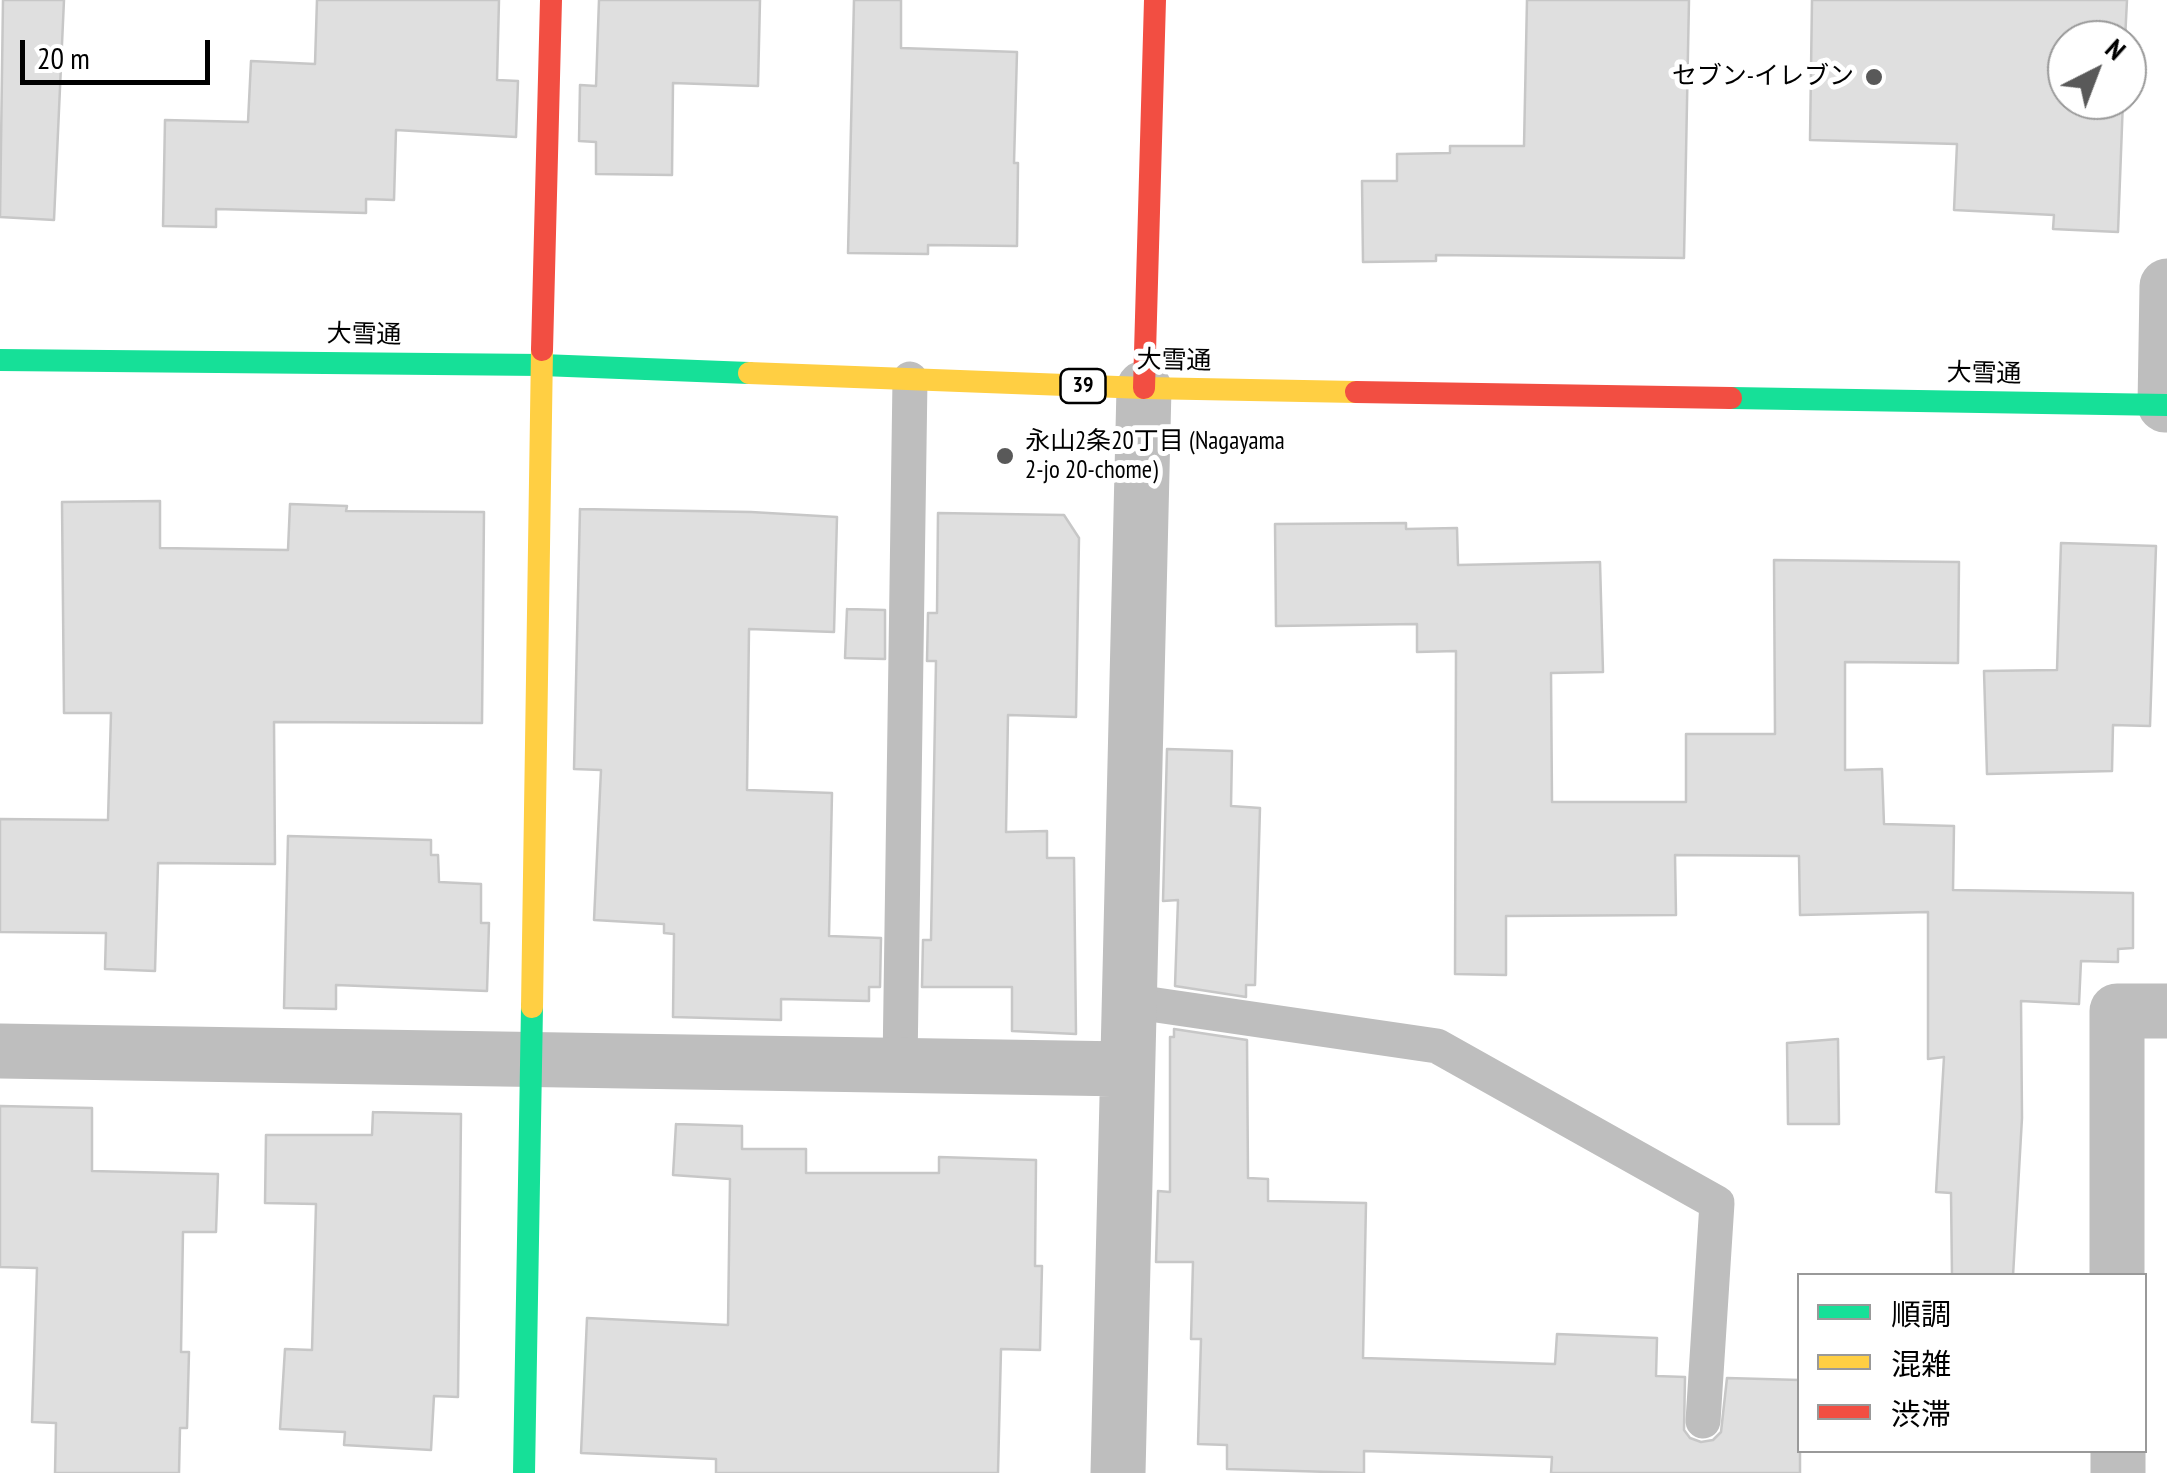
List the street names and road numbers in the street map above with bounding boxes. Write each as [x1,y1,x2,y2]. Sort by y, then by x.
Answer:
street label: 大雪通 [326,319,402,351]
street label: 大雪通 [1136,345,1212,377]
street label: 大雪通 [1946,358,2022,390]
road number: 39 [1060,369,1106,403]

